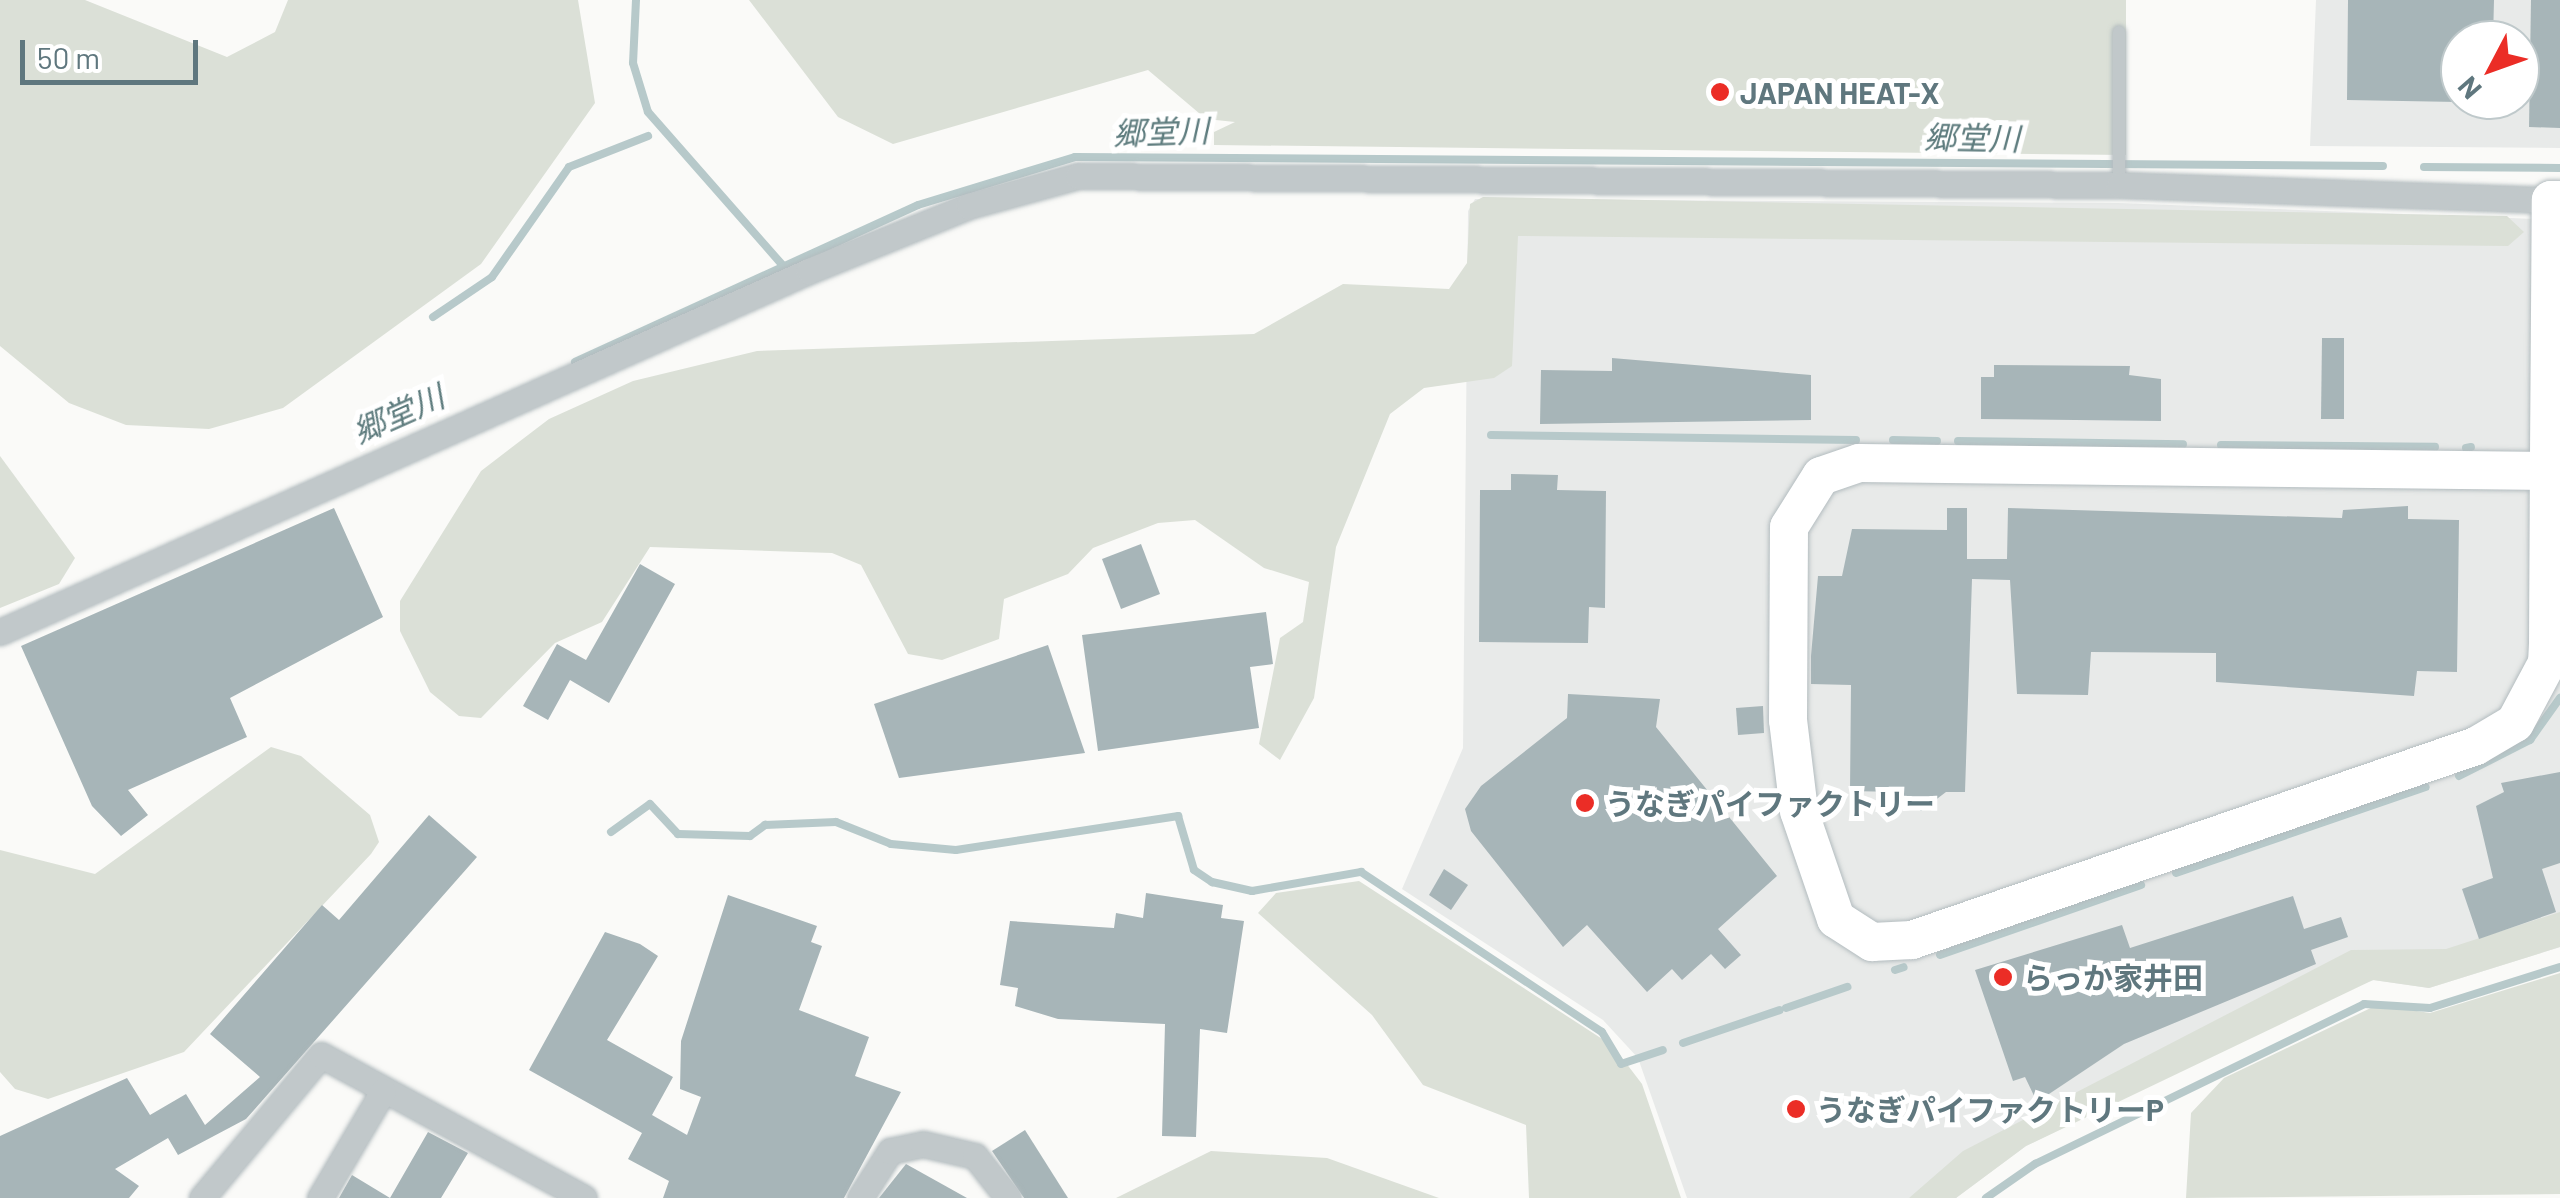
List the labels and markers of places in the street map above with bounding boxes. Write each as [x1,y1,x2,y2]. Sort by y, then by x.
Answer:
place label: JAPAN HEAT-X [1740,74,1939,110]
marker: JAPAN HEAT-X [1709,81,1731,103]
place label: うなぎパイファクトリー [1605,785,1935,821]
marker: うなぎパイファクトリー [1574,792,1596,814]
place label: らっか家井田 [2023,959,2203,995]
marker: らっか家井田 [1992,966,2014,988]
place label: うなぎパイファクトリーP [1816,1091,2164,1127]
marker: うなぎパイファクトリーP [1785,1098,1807,1120]

